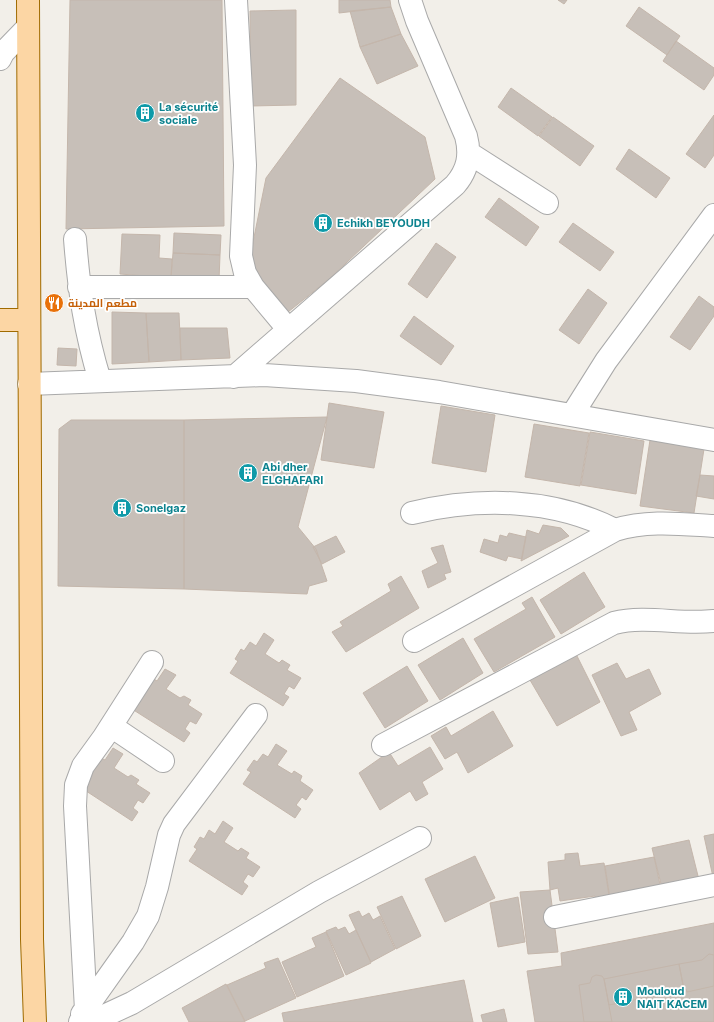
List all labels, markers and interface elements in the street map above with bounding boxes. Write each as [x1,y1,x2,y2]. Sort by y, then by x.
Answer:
place label: La sécurité sociale [159,100,219,127]
building icon: La sécurité sociale [134,102,156,124]
building icon: Echikh BEYOUDH [312,212,334,234]
place label: Echikh BEYOUDH [337,216,430,230]
restaurant icon: مطعم المدينة [43,292,65,314]
place label: مطعم المدينة [68,296,137,311]
place label: Abi dher ELGHAFARI [262,460,323,487]
building icon: Abi dher ELGHAFARI [237,462,259,484]
building icon: Sonelgaz [111,497,133,519]
place label: Sonelgaz [136,501,186,515]
place label: Mouloud NAIT KACEM [637,984,707,1011]
building icon: Mouloud NAIT KACEM [612,986,634,1008]

